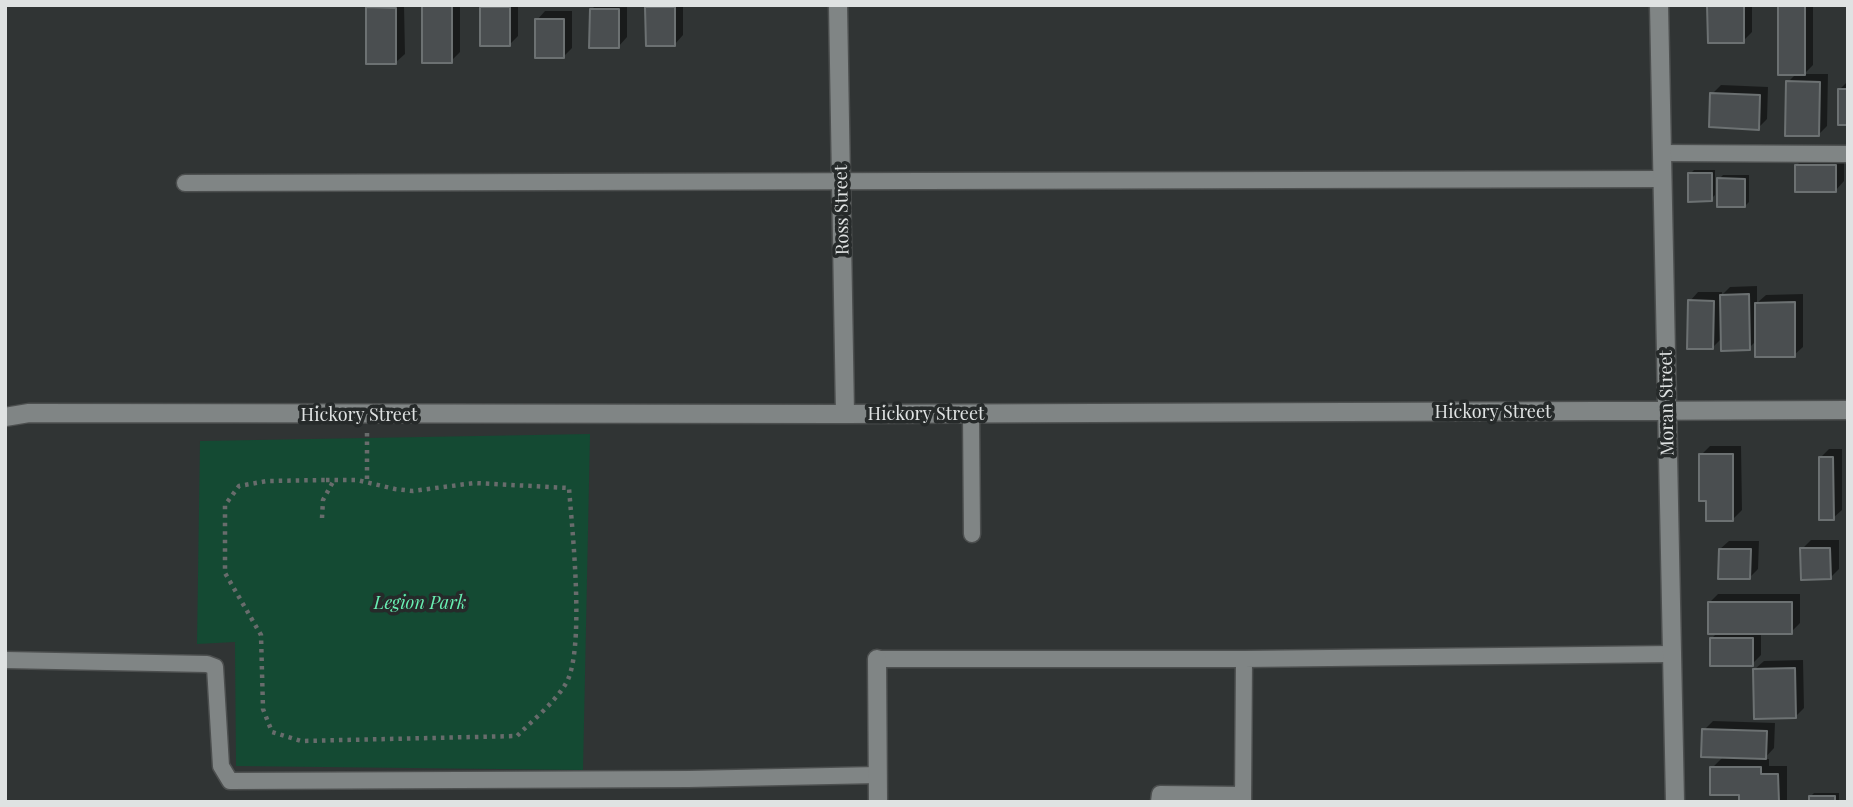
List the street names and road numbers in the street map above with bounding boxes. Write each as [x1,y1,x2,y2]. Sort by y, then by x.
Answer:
street label: Ross Street [830,165,854,255]
street label: Moran Street [1655,350,1679,456]
street label: Hickory Street [1435,401,1551,423]
street label: Hickory Street [868,403,984,425]
street label: Hickory Street [301,404,417,426]

